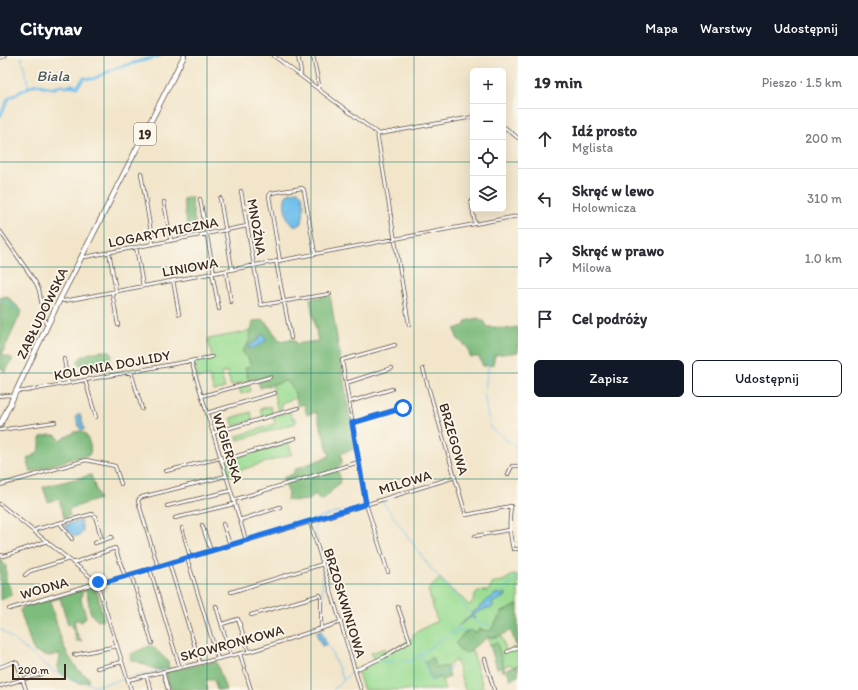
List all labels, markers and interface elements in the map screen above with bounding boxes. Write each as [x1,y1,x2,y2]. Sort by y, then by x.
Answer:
text: Citynav [20,17,82,40]
text: Mapa [645,20,678,37]
text: Warstwy [700,20,752,37]
text: Udostępnij [774,20,838,37]
water label: Biala [37,67,70,85]
map controls [470,68,506,212]
button: + [470,68,506,104]
text: 19 min [534,72,582,92]
text: Pieszo · 1.5 km [762,75,842,90]
button: − [470,104,506,140]
text: Idź prosto [572,122,637,140]
road number: 19 [134,123,156,145]
icon: ahead [534,128,556,150]
text: 200 m [805,131,842,146]
button: locate [470,140,506,176]
text: Mglista [572,140,613,155]
button: layers [470,176,506,212]
text: Skręć w lewo [572,182,654,200]
icon: left [534,188,556,210]
text: 310 m [807,191,842,206]
street label: MNOŻNA [243,198,270,257]
text: Holownicza [572,200,636,215]
street label: LOGARYTMICZNA [107,213,220,251]
text: Skręć w prawo [572,242,664,260]
icon: right [534,248,556,270]
text: 1.0 km [805,251,842,266]
street label: LINIOWA [161,254,219,281]
text: Milowa [572,260,611,275]
street label: ZABŁUDOWSKA [13,265,72,362]
icon: arrive [534,308,556,330]
text: Cel podróży [572,310,647,328]
street label: KOLONIA DOJLIDY [52,347,172,384]
button: Zapisz [534,360,684,397]
button: Udostępnij [692,360,842,397]
route start [394,399,412,417]
street label: BRZEGOWA [435,401,472,477]
street label: WIGIERSKA [209,411,246,485]
street label: MILOWA [377,466,434,499]
street label: BRZOSKWINIOWA [320,546,369,660]
route end [89,573,107,591]
street label: WODNA [18,574,70,603]
street label: SKOWRONKOWA [178,621,286,665]
scale bar [12,662,66,681]
text: 200 m [18,664,49,677]

